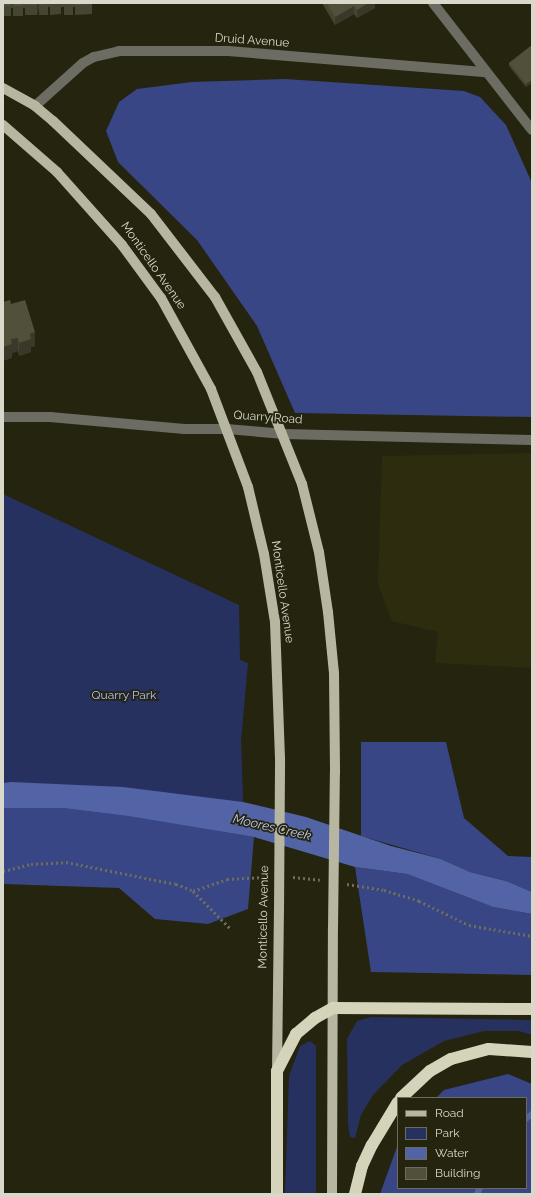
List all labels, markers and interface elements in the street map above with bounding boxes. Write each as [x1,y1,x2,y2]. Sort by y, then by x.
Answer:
street label: Druid Avenue [214,31,290,51]
street label: Monticello Avenue [117,219,189,313]
street label: Quarry Road [233,408,303,428]
street label: Monticello Avenue [268,540,296,644]
park label: Quarry Park [91,689,157,703]
water label: Moores Creek [231,811,313,845]
street label: Monticello Avenue [256,865,272,969]
legend [397,1097,527,1189]
text: Road [435,1106,464,1120]
text: Park [435,1126,460,1140]
text: Water [435,1146,469,1160]
text: Building [435,1166,481,1180]

